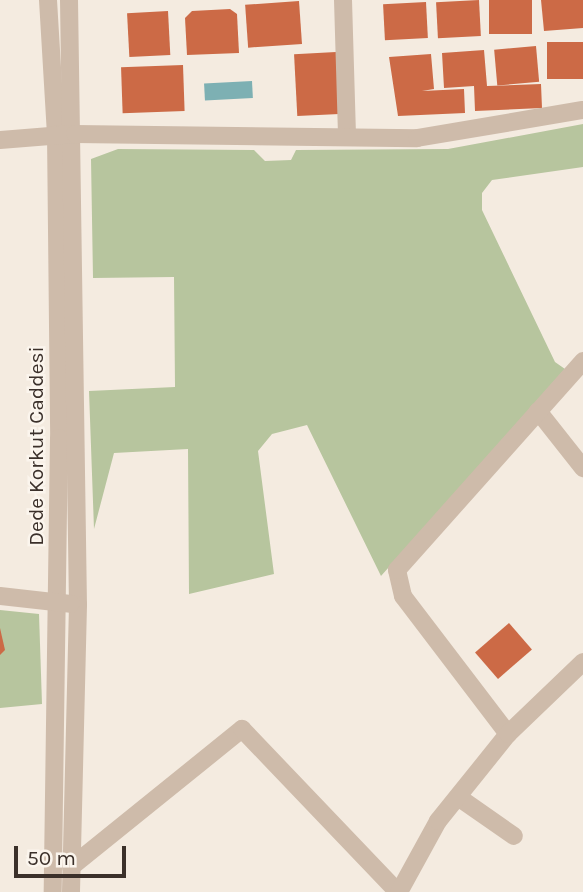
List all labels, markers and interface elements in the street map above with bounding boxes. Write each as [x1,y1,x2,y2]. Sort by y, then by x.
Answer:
street label: Dede Korkut Caddesi [23,346,49,546]
scale bar [18,832,130,876]
text: 50 m [27,846,76,870]

